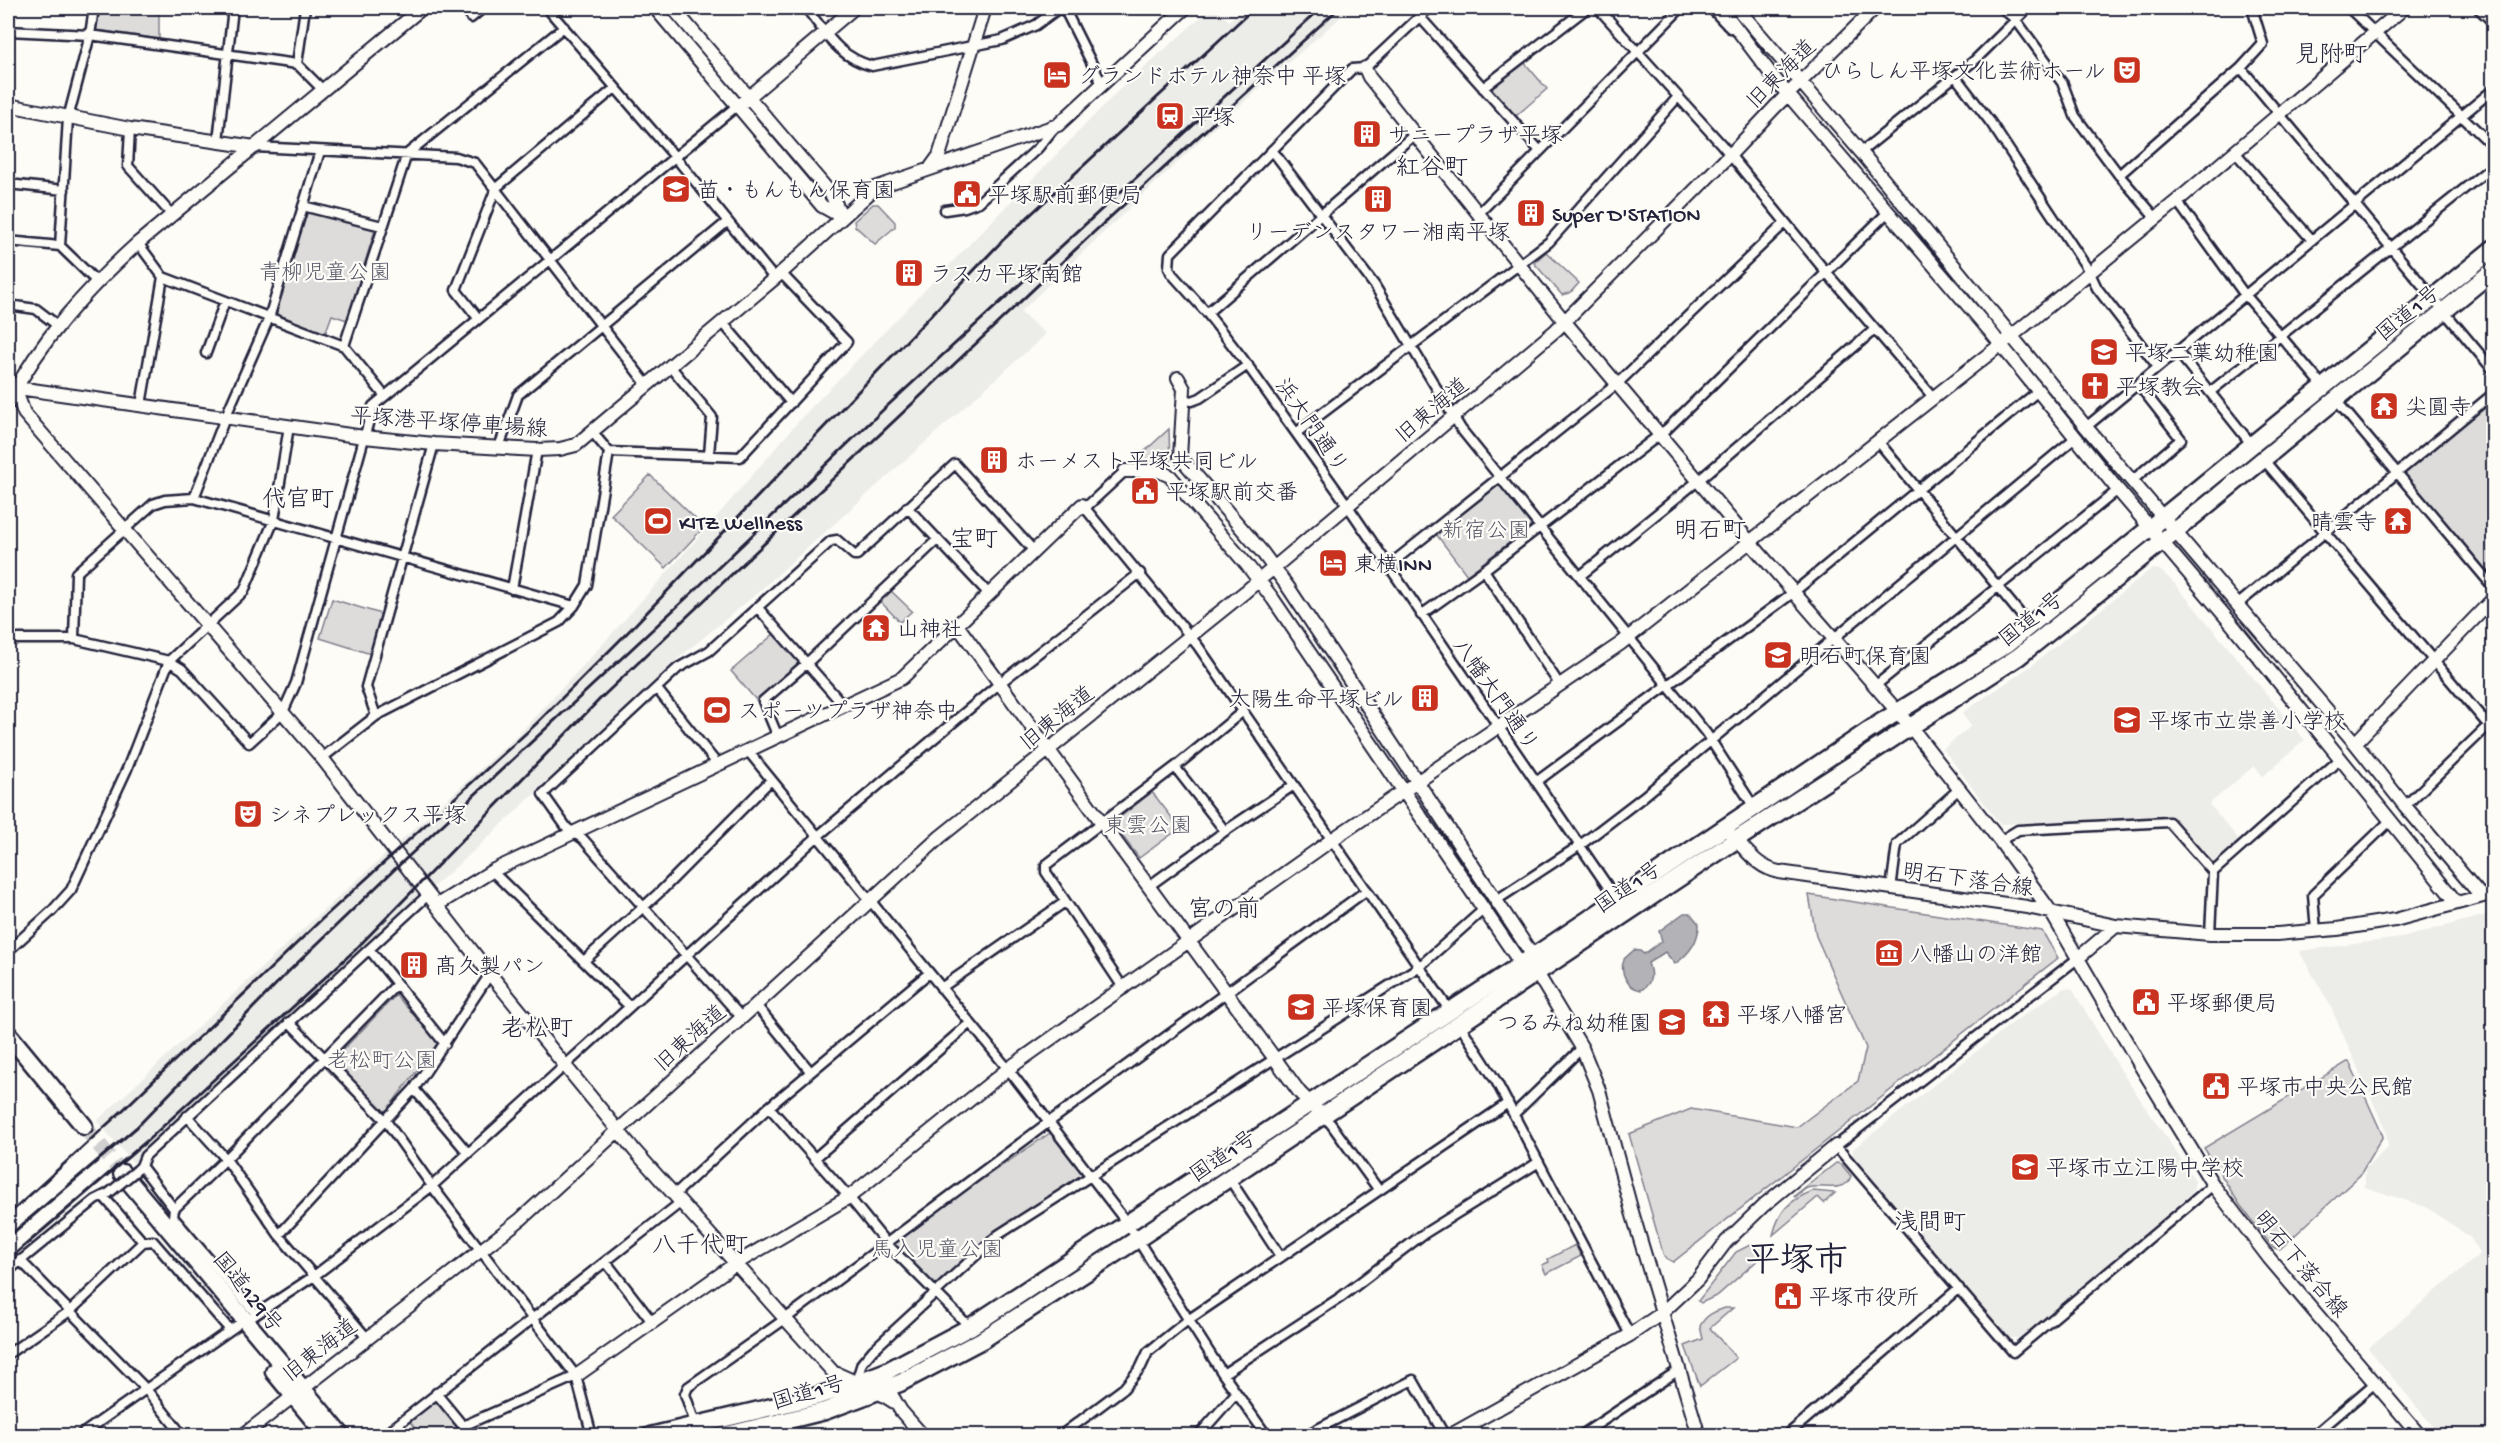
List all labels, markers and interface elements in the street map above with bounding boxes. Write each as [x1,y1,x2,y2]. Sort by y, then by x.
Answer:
street label: 旧東海道 [1742,35,1823,116]
district label: 見附町 [2295,42,2367,71]
theatre icon: ひらしん平塚文化芸術ホール [2111,54,2143,86]
hotel icon: グランドホテル神奈中 平塚 [1041,59,1073,91]
place label: ひらしん平塚文化芸術ホール [1821,60,2106,87]
place label: グランドホテル神奈中 平塚 [1078,64,1346,92]
station icon: 平塚 [1154,100,1186,132]
place label: 平塚 [1191,107,1235,133]
building icon: サニープラザ平塚 [1351,118,1383,150]
place label: サニープラザ平塚 [1388,124,1563,151]
district label: 紅谷町 [1396,154,1468,184]
school or university icon: 苗・もんもん保育園 [660,173,692,205]
public building icon: 平塚駅前郵便局 [951,178,983,210]
place label: 苗・もんもん保育園 [697,179,895,206]
building icon: リーデンスタワー湘南平塚 [1362,183,1394,215]
place label: 平塚駅前郵便局 [988,184,1142,211]
building icon: Super D'STATION [1515,197,1547,229]
place label: Super D'STATION [1552,204,1701,230]
place label: リーデンスタワー湘南平塚 [1246,221,1510,248]
building icon: ラスカ平塚南館 [893,257,925,289]
park label: 青柳児童公園 [259,261,391,288]
place label: ラスカ平塚南館 [930,263,1083,290]
street label: 国道1号 [2372,281,2447,349]
school or university icon: 平塚二葉幼稚園 [2088,336,2120,368]
place label: 平塚二葉幼稚園 [2125,342,2279,369]
church icon: 平塚教会 [2079,370,2111,402]
street label: 旧東海道 [1391,373,1476,450]
street label: 浜大門通り [1268,374,1353,480]
place label: 平塚教会 [2116,376,2204,403]
temple icon: 尖圓寺 [2368,390,2400,422]
place label: 尖圓寺 [2405,396,2471,423]
street label: 平塚港平塚停車場線 [349,403,549,445]
building icon: ホーメスト平塚共同ビル [978,444,1010,476]
place label: ホーメスト平塚共同ビル [1015,450,1258,477]
public building icon: 平塚駅前交番 [1129,475,1161,507]
place label: 平塚駅前交番 [1166,481,1298,508]
district label: 代官町 [262,486,334,516]
sports icon: KITZ Wellness [642,505,674,537]
temple icon: 晴雲寺 [2382,505,2414,537]
place label: 晴雲寺 [2311,511,2377,538]
place label: KITZ Wellness [679,512,803,538]
district label: 明石町 [1674,518,1746,547]
park label: 新宿公園 [1442,519,1530,546]
district label: 宝町 [950,527,998,556]
hotel icon: 東横INN [1317,547,1349,579]
place label: 東横INN [1354,553,1432,580]
street label: 国道1号 [1994,587,2070,654]
temple icon: 山神社 [860,612,892,644]
place label: 山神社 [897,618,963,645]
street label: 八幡大門通り [1445,634,1543,758]
school or university icon: 明石町保育園 [1762,639,1794,671]
place label: 明石町保育園 [1799,645,1931,672]
street label: 旧東海道 [1016,682,1101,758]
building icon: 太陽生命平塚ビル [1409,682,1441,714]
place label: 太陽生命平塚ビル [1228,688,1404,715]
sports icon: スポーツプラザ神奈中 [701,694,733,726]
place label: スポーツプラザ神奈中 [738,699,958,727]
school or university icon: 平塚市立崇善小学校 [2111,704,2143,736]
place label: 平塚市立崇善小学校 [2148,709,2346,737]
theatre icon: シネプレックス平塚 [232,798,264,830]
place label: シネプレックス平塚 [269,804,467,831]
park label: 東雲公園 [1104,814,1192,841]
street label: 国道1号 [1590,857,1668,921]
street label: 明石下落合線 [1900,859,2035,904]
district label: 宮の前 [1188,896,1260,926]
museum icon: 八幡山の洋館 [1873,937,1905,969]
place label: 八幡山の洋館 [1910,943,2042,970]
building icon: 髙久製パン [398,949,430,981]
place label: 髙久製パン [435,955,545,982]
public building icon: 平塚郵便局 [2130,986,2162,1018]
school or university icon: 平塚保育園 [1285,991,1317,1023]
place label: 平塚郵便局 [2167,992,2277,1019]
place label: 平塚保育園 [1322,997,1432,1024]
temple icon: 平塚八幡宮 [1700,998,1732,1030]
street label: 旧東海道 [650,1000,733,1079]
place label: 平塚八幡宮 [1737,1004,1847,1031]
school or university icon: つるみね幼稚園 [1656,1006,1688,1038]
place label: つるみね幼稚園 [1497,1012,1651,1039]
district label: 老松町 [501,1015,573,1045]
park label: 老松町公園 [327,1049,437,1076]
public building icon: 平塚市中央公民館 [2200,1070,2232,1102]
place label: 平塚市中央公民館 [2237,1075,2413,1103]
street label: 国道1号 [1185,1126,1263,1190]
school or university icon: 平塚市立江陽中学校 [2009,1151,2041,1183]
place label: 平塚市立江陽中学校 [2046,1156,2244,1184]
street label: 明石下落合線 [2247,1206,2352,1324]
district label: 浅間町 [1894,1209,1966,1239]
district label: 八千代町 [652,1233,748,1262]
park label: 馬入児童公園 [871,1238,1003,1265]
district label: 平塚市 [1746,1242,1848,1284]
street label: 国道129号 [205,1247,287,1339]
public building icon: 平塚市役所 [1772,1280,1804,1312]
place label: 平塚市役所 [1809,1286,1919,1313]
street label: 旧東海道 [278,1314,364,1389]
street label: 国道1号 [769,1371,849,1418]

